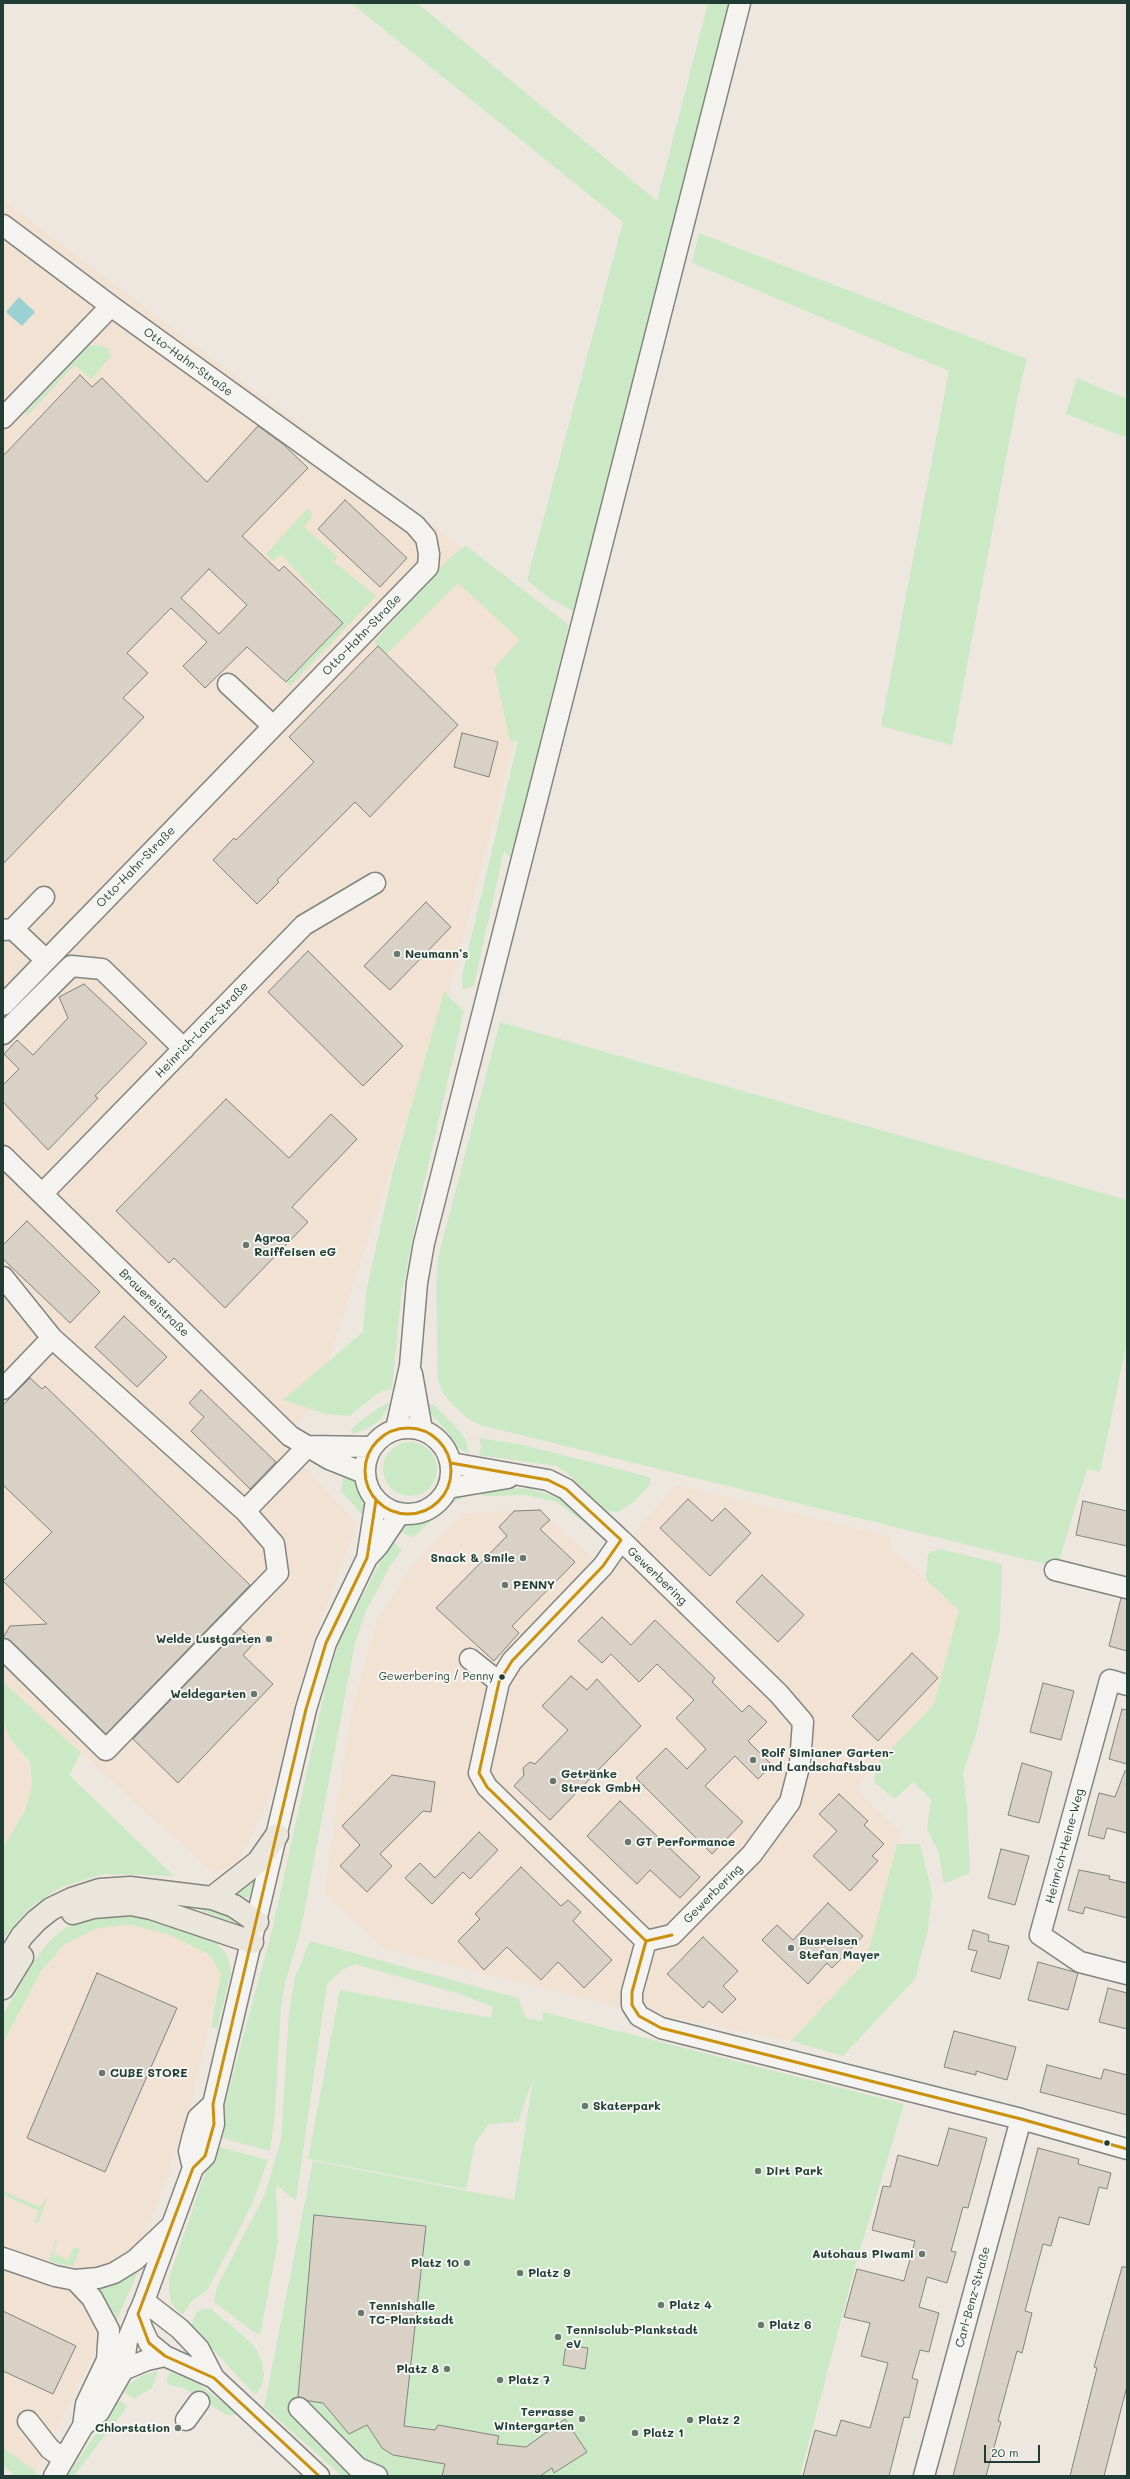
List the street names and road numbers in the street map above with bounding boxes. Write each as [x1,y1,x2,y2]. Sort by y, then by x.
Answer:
street label: Otto-Hahn-Straße [140,325,236,399]
street label: Otto-Hahn-Straße [320,591,404,679]
street label: Otto-Hahn-Straße [94,823,178,911]
street label: Heinrich-Lanz-Straße [152,979,252,1081]
street label: Brauereistraße [116,1266,192,1340]
street label: Gewerbering [624,1544,690,1608]
street label: Heinrich-Heine-Weg [1043,1787,1087,1905]
street label: Gewerbering [681,1862,745,1926]
street label: Carl-Benz-Straße [953,2245,993,2349]

